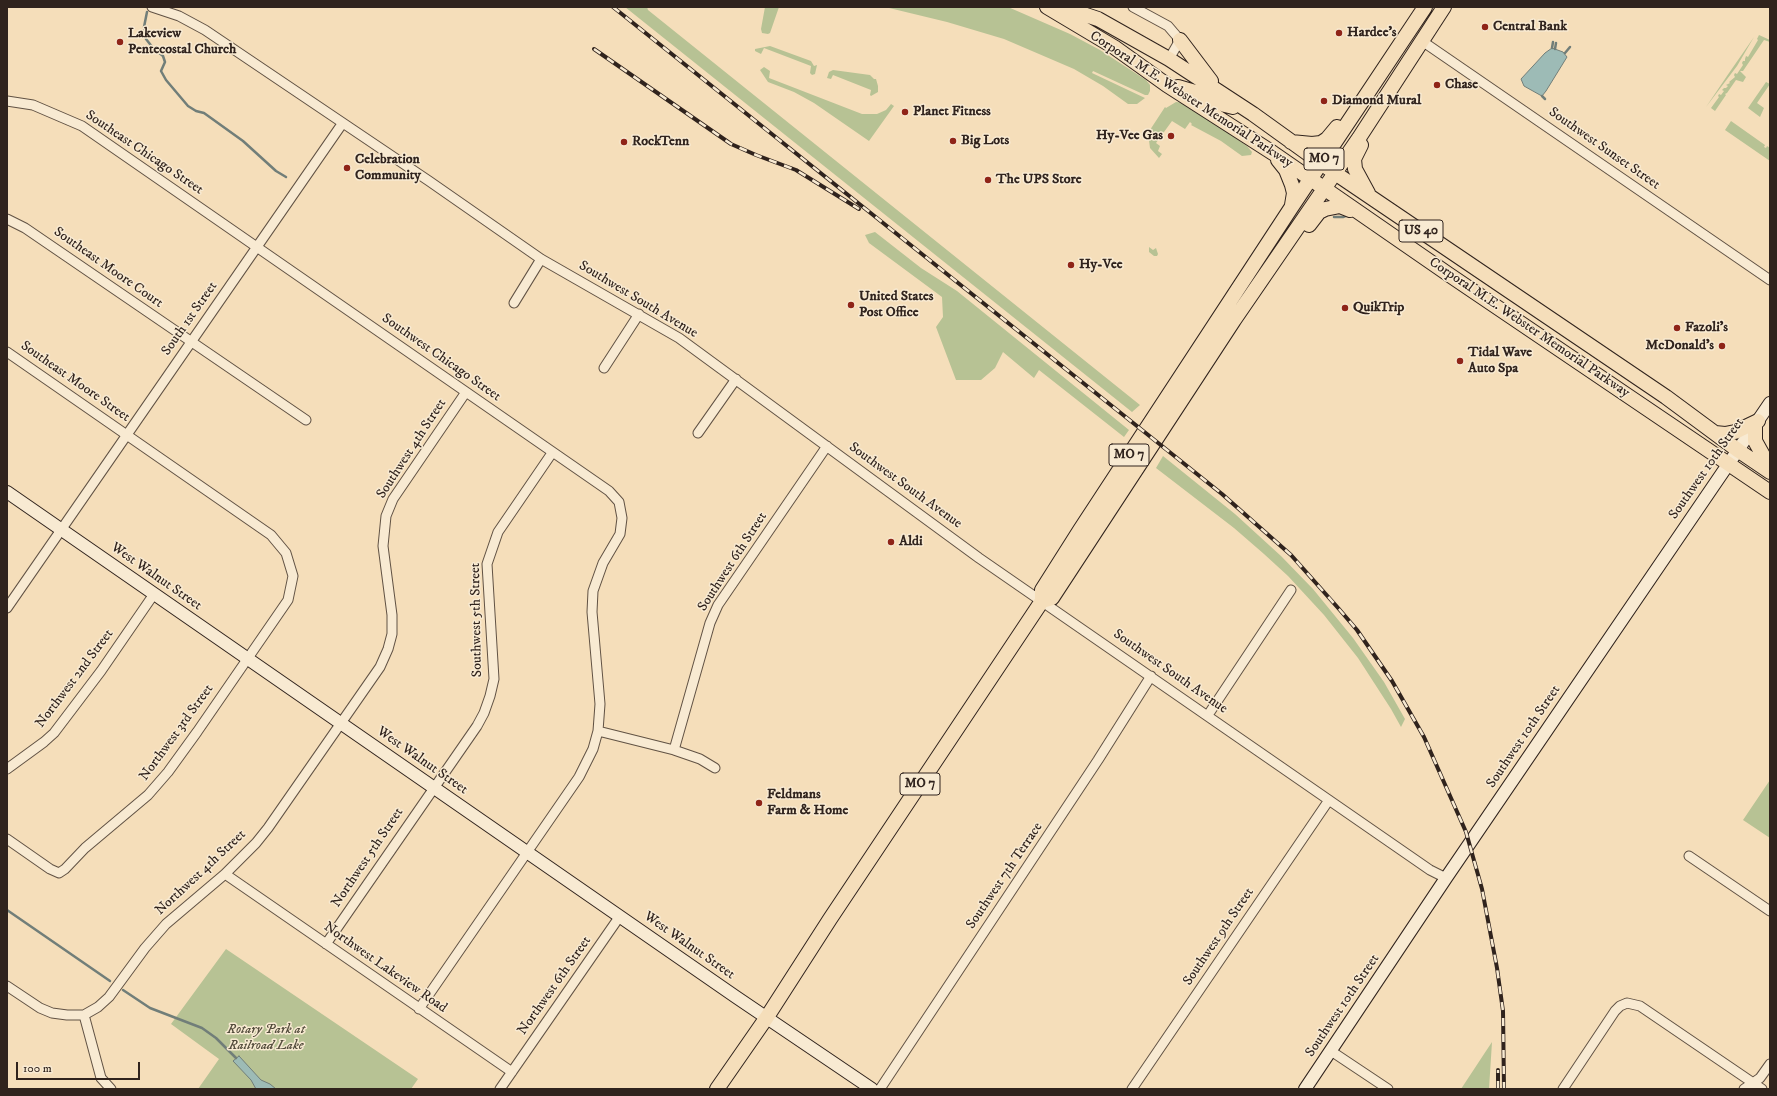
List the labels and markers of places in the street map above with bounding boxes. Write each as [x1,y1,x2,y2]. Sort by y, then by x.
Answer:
place label: Central Bank [1493,19,1567,35]
marker: Central Bank [1480,22,1490,32]
place label: Hardee's [1347,25,1397,41]
place label: Lakeview Pentecostal Church [128,26,236,58]
marker: Hardee's [1334,28,1344,38]
marker: Lakeview Pentecostal Church [115,37,125,47]
place label: Chase [1445,77,1478,93]
marker: Chase [1432,80,1442,90]
place label: Diamond Mural [1332,93,1421,109]
marker: Diamond Mural [1319,96,1329,106]
place label: Planet Fitness [913,104,991,120]
marker: Planet Fitness [900,107,910,117]
place label: Hy-Vee Gas [1096,128,1163,144]
marker: Hy-Vee Gas [1166,131,1176,141]
place label: Big Lots [961,133,1009,149]
place label: RockTenn [632,134,689,150]
marker: Big Lots [948,136,958,146]
marker: RockTenn [619,137,629,147]
place label: Celebration Community [355,152,421,184]
marker: Celebration Community [342,163,352,173]
place label: The UPS Store [996,172,1082,188]
marker: The UPS Store [983,175,993,185]
place label: Hy-Vee [1079,257,1122,273]
marker: Hy-Vee [1066,260,1076,270]
place label: United States Post Office [859,289,933,322]
marker: United States Post Office [846,300,856,310]
place label: QuikTrip [1353,300,1404,316]
marker: QuikTrip [1340,303,1350,313]
place label: Fazoli's [1685,320,1728,336]
marker: Fazoli's [1672,323,1682,333]
place label: McDonald's [1646,338,1714,354]
marker: McDonald's [1717,341,1727,351]
place label: Tidal Wave Auto Spa [1468,345,1532,378]
marker: Tidal Wave Auto Spa [1455,356,1465,366]
place label: Aldi [899,534,923,550]
marker: Aldi [886,537,896,547]
place label: Feldmans Farm & Home [767,787,848,820]
marker: Feldmans Farm & Home [754,798,764,808]

